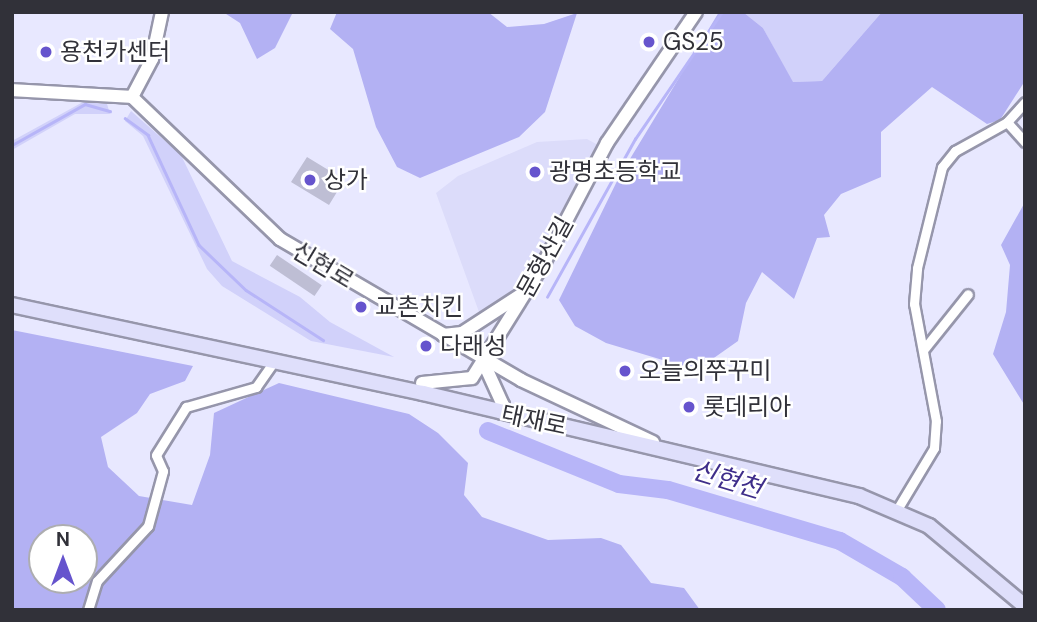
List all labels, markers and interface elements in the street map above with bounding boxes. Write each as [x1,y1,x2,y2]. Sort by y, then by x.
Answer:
place label: GS25 [663,28,724,56]
marker: GS25 [641,34,657,50]
place label: 용천카센터 [60,38,170,66]
marker: 용천카센터 [38,44,54,60]
place label: 광명초등학교 [549,158,681,186]
marker: 광명초등학교 [527,164,543,180]
place label: 상가 [324,166,368,194]
marker: 상가 [302,172,318,188]
street label: 문형산길 [511,211,579,303]
street label: 신현로 [287,236,359,294]
place label: 교촌치킨 [375,293,463,321]
marker: 교촌치킨 [353,299,369,315]
place label: 다래성 [440,332,506,360]
marker: 다래성 [418,338,434,354]
place label: 오늘의쭈꾸미 [639,357,771,385]
marker: 오늘의쭈꾸미 [617,363,633,379]
place label: 롯데리아 [703,393,791,421]
street label: 태재로 [499,399,569,441]
marker: 롯데리아 [681,399,697,415]
water label: 신현천 [688,455,766,505]
north arrow [28,524,98,594]
text: N [56,527,70,552]

